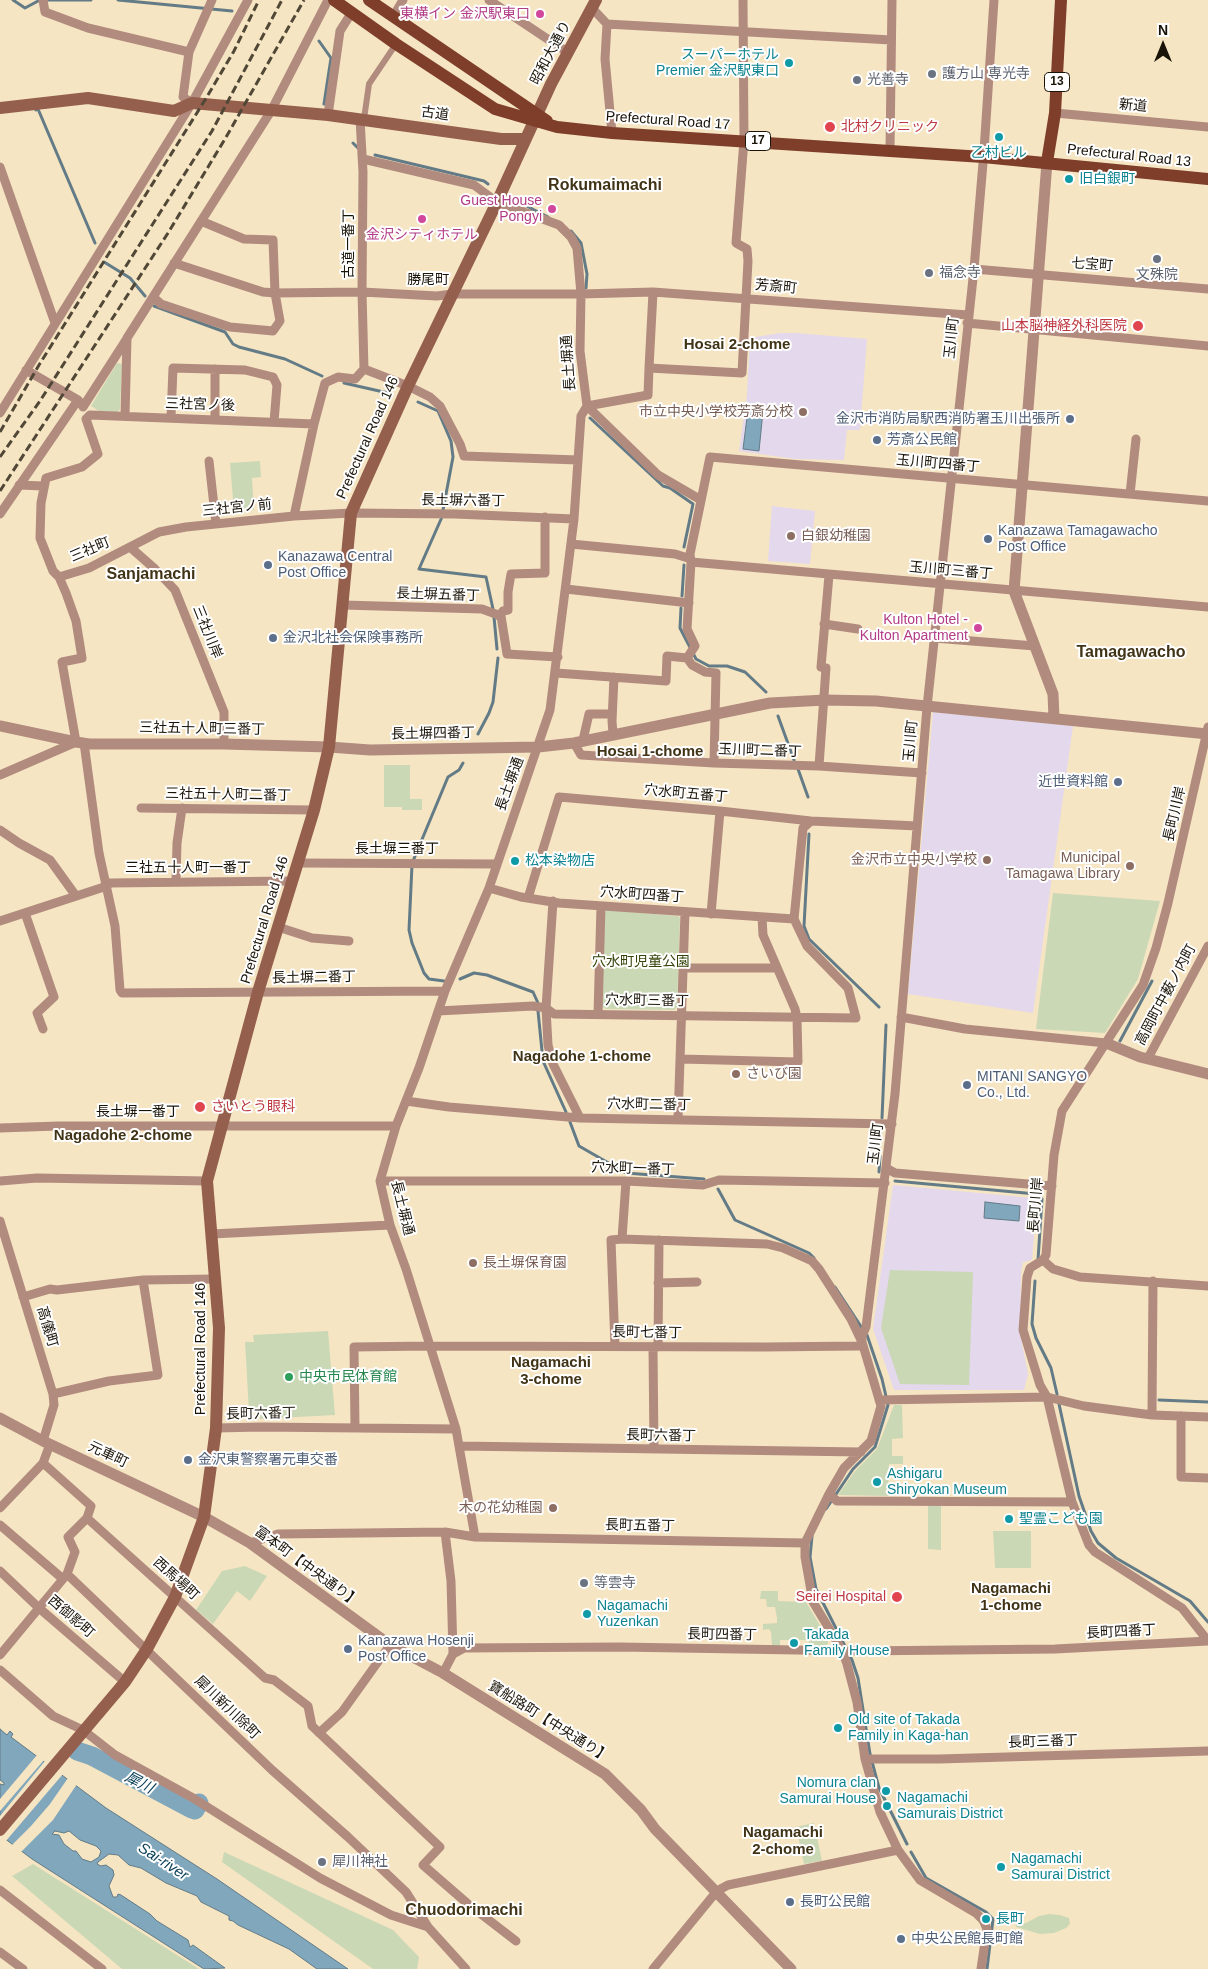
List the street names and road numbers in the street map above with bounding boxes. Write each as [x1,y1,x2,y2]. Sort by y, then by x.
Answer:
street label: 昭和大通り [527,18,575,88]
road number: 13 [1044,72,1070,91]
street label: 新道 [1118,96,1148,116]
street label: 古道 [420,104,450,124]
street label: Prefectural Road 17 [605,108,731,134]
road number: 17 [746,132,770,150]
street label: Prefectural Road 13 [1066,141,1192,171]
street label: 古道一番丁 [341,209,357,279]
street label: 七宝町 [1070,255,1114,275]
street label: 勝尾町 [407,272,449,288]
street label: 芳斎町 [754,277,798,297]
street label: 玉川町 [941,316,963,360]
street label: 長土塀通 [559,334,579,392]
street label: Prefectural Road 146 [333,374,403,502]
street label: 三社宮ノ後 [165,395,235,415]
street label: 玉川町四番丁 [895,452,981,476]
street label: 長土塀六番丁 [421,492,505,510]
street label: 三社宮ノ前 [201,496,273,520]
street label: 三社町 [67,534,113,566]
street label: 玉川町三番丁 [908,559,994,583]
street label: 長土塀五番丁 [396,585,480,605]
street label: 三社川岸 [189,603,225,661]
street label: 玉川町 [901,719,921,763]
street label: 三社五十人町三番丁 [139,720,265,738]
street label: 長土塀四番丁 [391,725,475,743]
street label: 玉川町二番丁 [718,741,802,761]
street label: 長土塀通 [493,755,527,813]
street label: 穴水町五番丁 [643,782,729,806]
street label: 長町川岸 [1161,785,1189,843]
street label: 三社五十人町二番丁 [165,786,291,804]
street label: 長土塀三番丁 [355,841,439,857]
street label: Prefectural Road 146 [238,854,292,986]
street label: 三社五十人町一番丁 [125,860,251,876]
street label: 穴水町四番丁 [600,884,684,906]
street label: 高岡町中薮ノ内町 [1132,942,1200,1048]
street label: 長土塀二番丁 [272,969,356,987]
street label: 穴水町三番丁 [605,992,689,1010]
street label: 穴水町二番丁 [607,1096,691,1114]
street label: 長土塀一番丁 [96,1104,180,1120]
street label: 玉川町 [865,1122,887,1166]
street label: 穴水町一番丁 [591,1159,675,1179]
street label: 長町川岸 [1025,1176,1047,1234]
street label: 長土塀通 [387,1179,417,1237]
street label: Prefectural Road 146 [193,1283,209,1415]
street label: 高儀町 [33,1304,61,1350]
street label: 長町七番丁 [612,1324,682,1342]
street label: 長町六番丁 [226,1405,296,1423]
street label: 長町六番丁 [626,1427,696,1445]
street label: 元車町 [85,1439,131,1471]
street label: 長町五番丁 [605,1517,675,1535]
street label: 富本町【中央通り】 [251,1523,363,1611]
street label: 西馬場町 [150,1554,202,1604]
street label: 西御影町 [44,1592,98,1642]
street label: 長町四番丁 [1086,1622,1156,1642]
street label: 長町四番丁 [687,1626,757,1644]
street label: 犀川新川除町 [191,1673,263,1743]
street label: 寶船路町【中央通り】 [485,1678,613,1766]
street label: 長町三番丁 [1008,1732,1078,1752]

